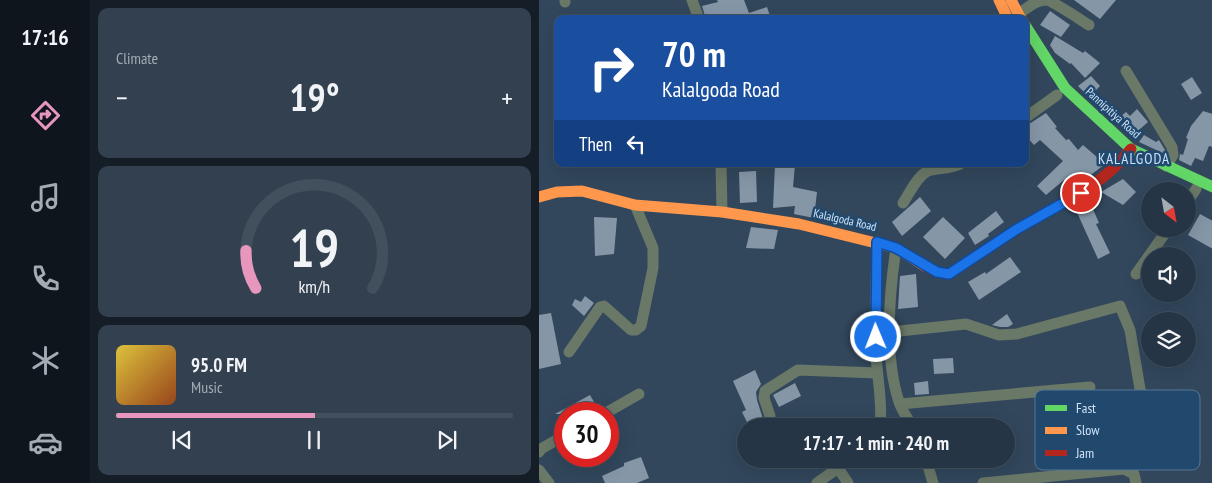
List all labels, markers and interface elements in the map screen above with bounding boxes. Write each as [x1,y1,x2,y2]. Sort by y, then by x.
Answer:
text: 17:16 [21,23,69,51]
text: 70 m [662,31,726,77]
icon: right [579,35,644,100]
text: Climate [116,48,158,68]
text: 19° [289,72,340,121]
text: Kalalgoda Road [662,75,780,103]
text: − [116,79,128,116]
text: + [501,79,513,116]
street label: Pannipitiya Road [1083,84,1144,141]
icon: directions [28,98,63,133]
icon: left [622,130,650,158]
text: Then [579,132,612,156]
district label: KALALGODA [1098,149,1170,168]
pin [1060,172,1102,214]
icon: arrive [1067,179,1095,207]
icon: music [28,180,63,215]
north arrow [1141,182,1197,238]
map controls [1141,182,1196,367]
street label: Kalalgoda Road [812,205,878,234]
text: 19 [290,214,339,281]
button: sound [1141,247,1196,302]
icon: phone [28,261,63,296]
text: km/h [299,275,330,298]
position arrow [849,310,901,362]
button: layers [1141,312,1196,367]
icon: climate [28,343,63,378]
text: 95.0 FM [191,353,247,377]
text: Music [191,377,223,397]
legend [1035,390,1200,470]
text: Fast [1076,399,1096,417]
speed limit sign: 30 [554,402,619,467]
text: Slow [1076,421,1100,439]
icon: car [28,425,63,460]
icon: previous [168,426,196,454]
icon: pause [300,426,328,454]
icon: next [433,426,461,454]
text: 17:17 · 1 min · 240 m [803,431,949,455]
text: Jam [1075,444,1094,462]

